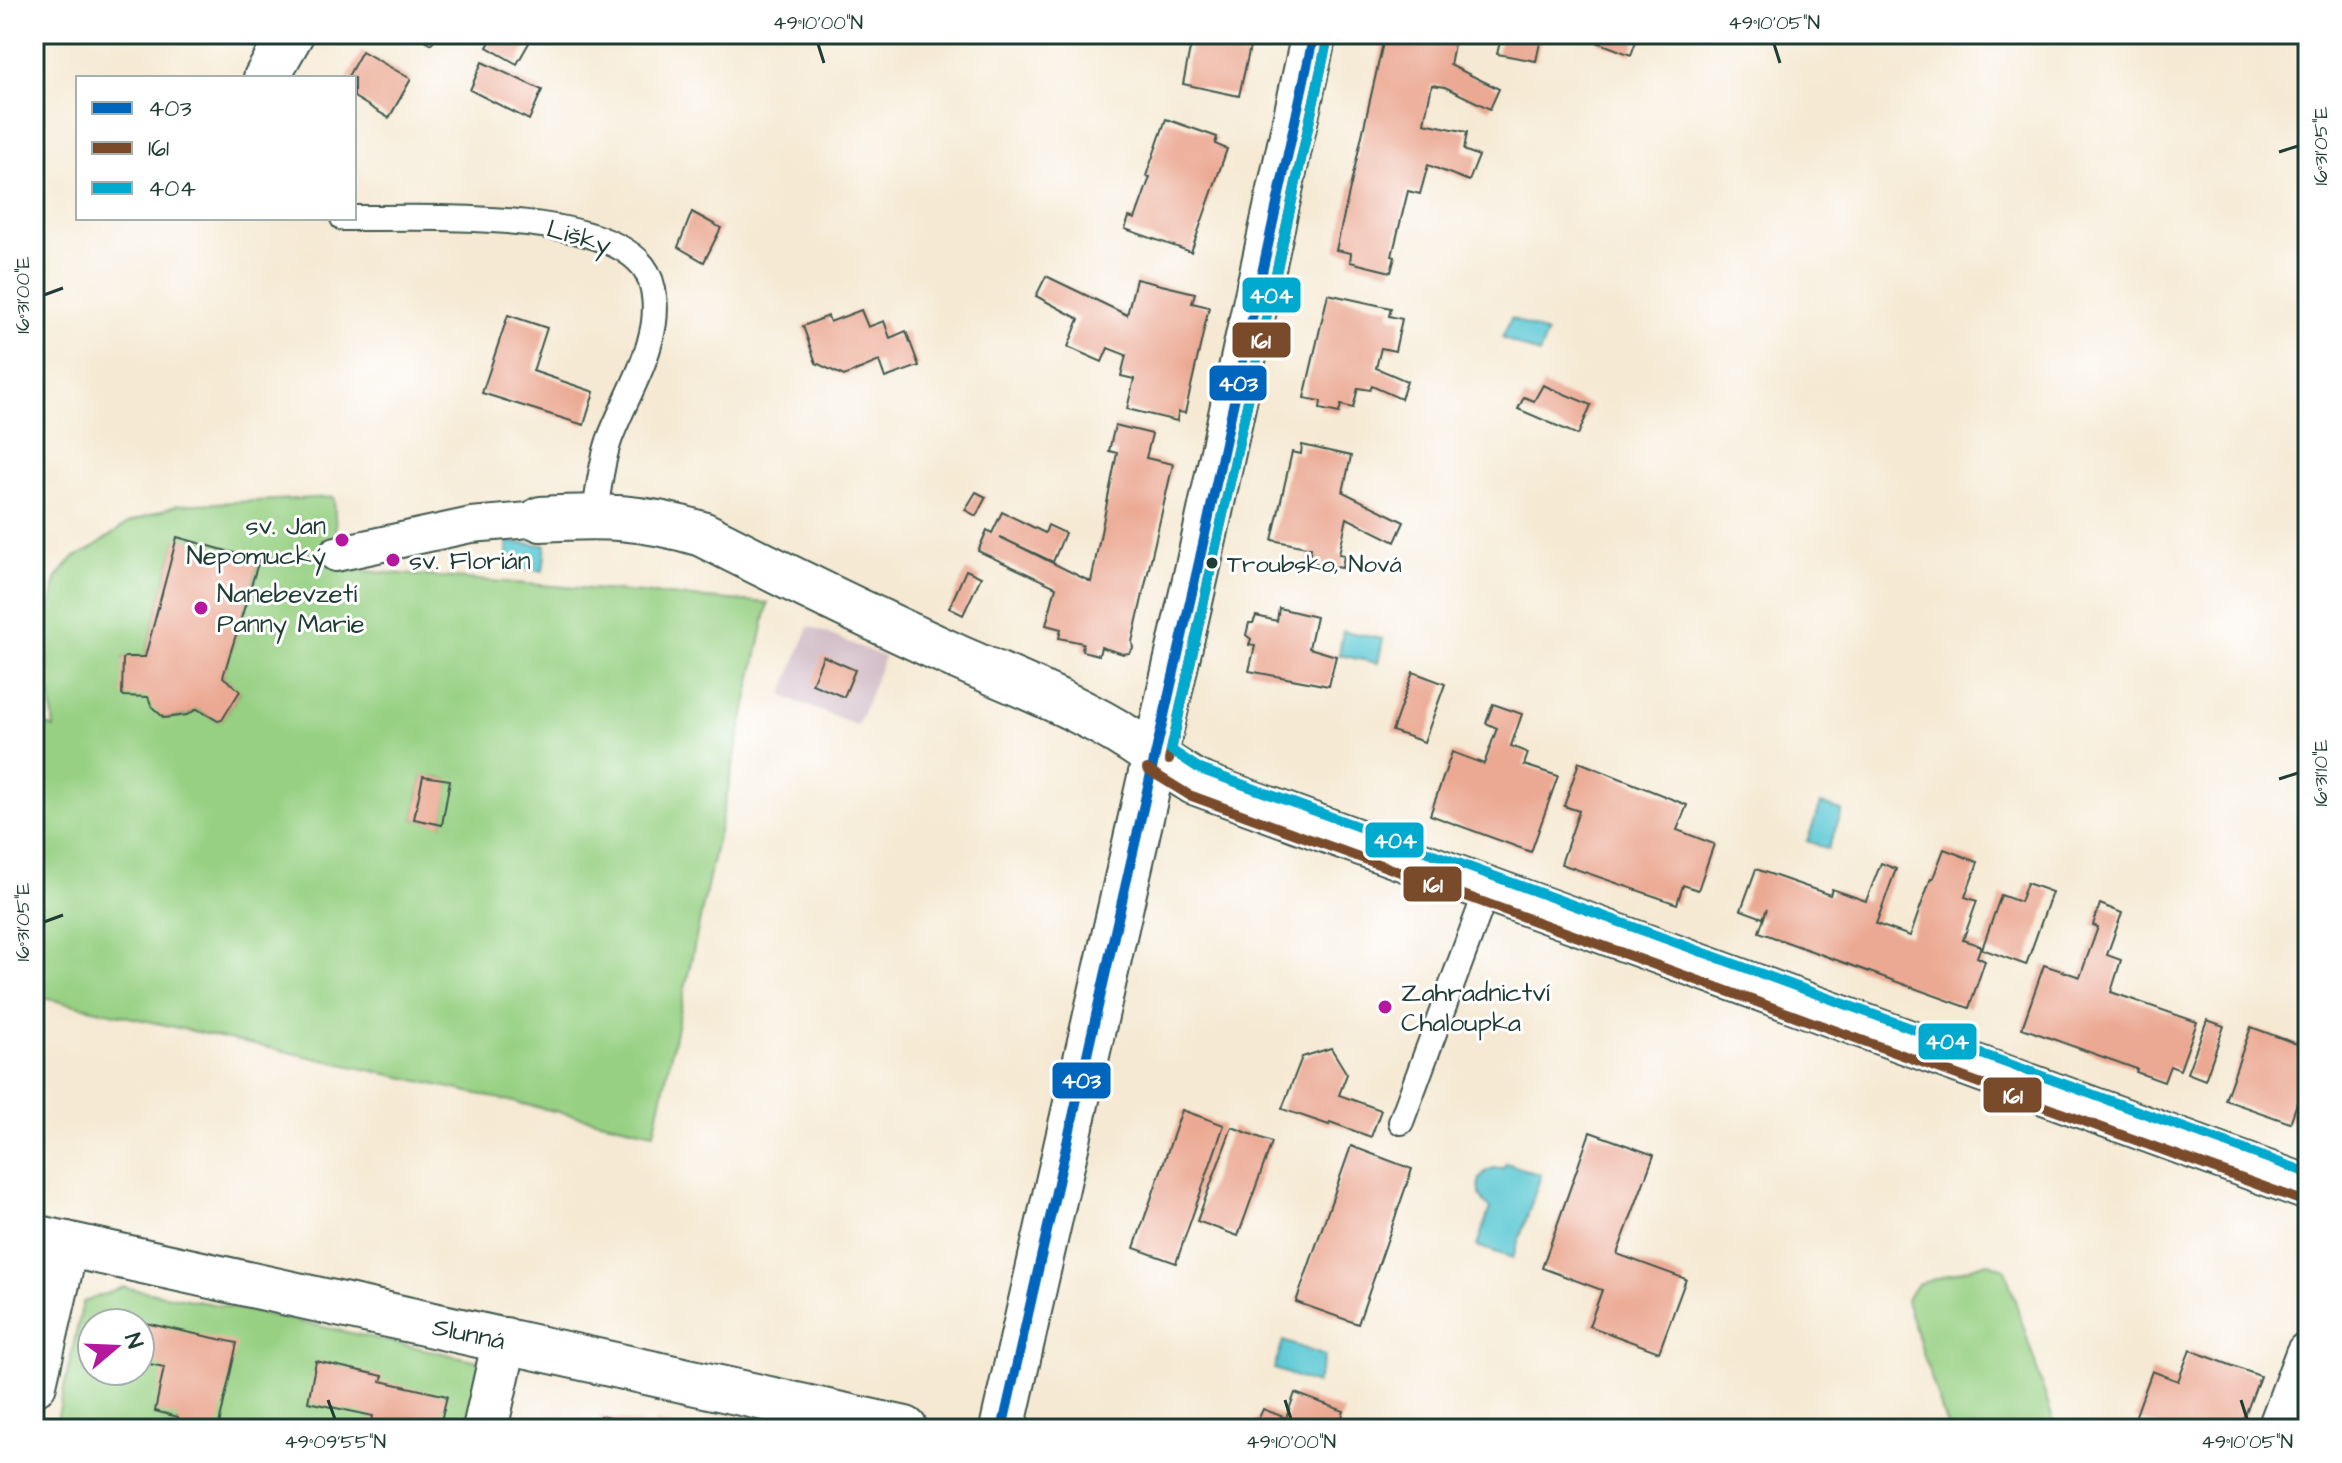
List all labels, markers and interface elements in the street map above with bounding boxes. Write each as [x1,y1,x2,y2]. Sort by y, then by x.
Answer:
text: 49°10'00"N [773,9,863,37]
text: 49°10'05"N [1728,9,1820,37]
legend [76,76,356,220]
text: 403 [148,92,192,126]
text: 16°31'05"E [2307,106,2335,185]
text: 161 [148,132,169,166]
text: 404 [148,172,196,206]
street label: Lišky [542,211,615,265]
text: 16°31'00"E [9,256,37,334]
line badge: 404 [1241,276,1302,314]
text: 404 [1249,281,1294,312]
line badge: 161 [1231,321,1292,359]
text: 161 [1251,326,1271,357]
line badge: 403 [1208,364,1268,402]
text: 403 [1218,369,1259,400]
place label: sv. Jan Nepomucký [186,508,326,576]
marker: sv. Jan Nepomucký [333,531,351,549]
place label: sv. Florián [409,543,531,579]
place label: Troubsko, Nová [1227,548,1402,582]
marker: sv. Florián [384,551,402,569]
marker: Troubsko, Nová [1204,555,1220,571]
place label: Nanebevzetí Panny Marie [217,576,365,644]
marker: Nanebevzetí Panny Marie [192,599,210,617]
text: 16°31'10"E [2307,739,2335,807]
line badge: 404 [1364,821,1425,859]
text: 404 [1373,826,1418,857]
line badge: 161 [1402,865,1463,903]
text: 161 [1423,870,1443,901]
text: 16°31'05"E [9,882,37,961]
place label: Zahradnictví Chaloupka [1401,975,1550,1041]
marker: Zahradnictví Chaloupka [1376,998,1394,1016]
line badge: 404 [1917,1022,1978,1061]
text: 404 [1925,1027,1970,1058]
line badge: 403 [1051,1061,1112,1100]
text: 403 [1061,1066,1102,1097]
line badge: 161 [1982,1076,2043,1114]
text: 161 [2003,1081,2023,1112]
north arrow [76,1307,156,1387]
street label: Slunná [429,1309,508,1359]
text: N [117,1329,150,1353]
text: 49°09'55"N [284,1428,386,1456]
text: 49°10'00"N [1246,1428,1336,1456]
text: 49°10'05"N [2201,1428,2293,1456]

